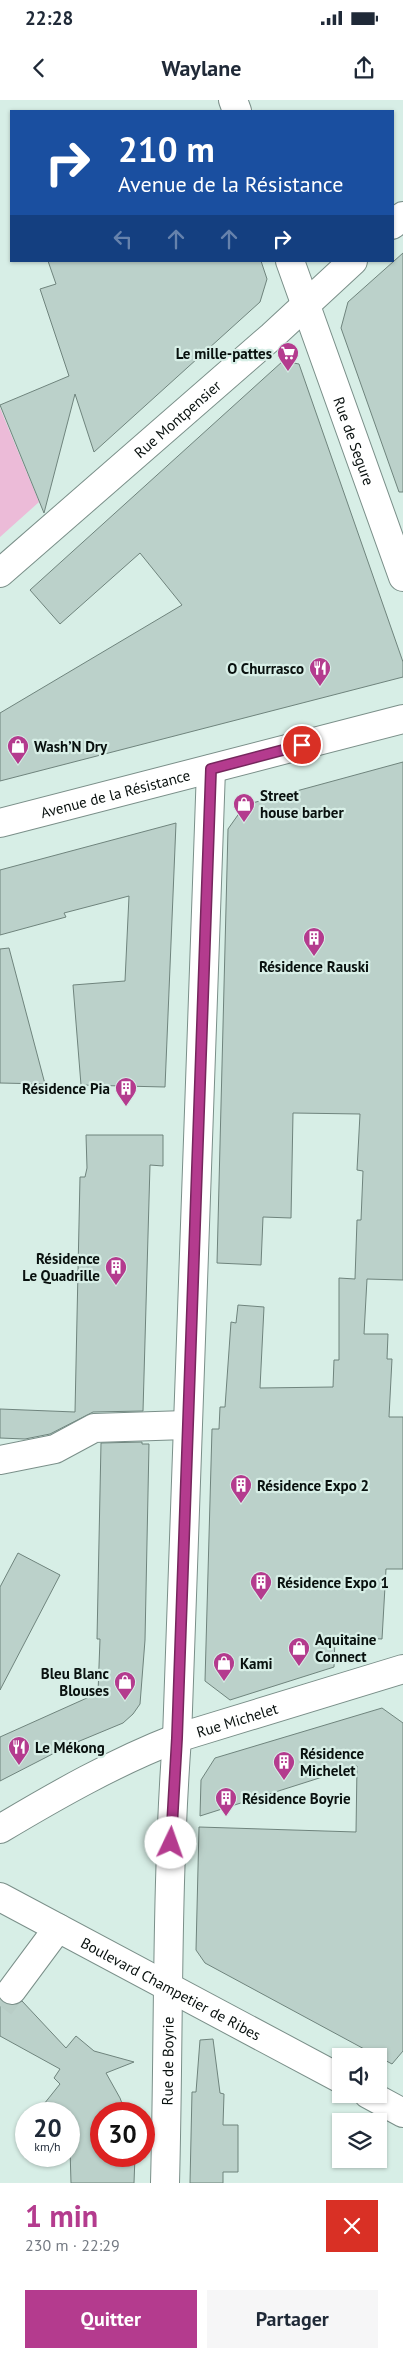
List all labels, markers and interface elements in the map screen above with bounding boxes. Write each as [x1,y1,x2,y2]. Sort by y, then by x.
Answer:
text: 22:28 [25,6,73,30]
icon: back [25,54,53,82]
text: Waylane [162,54,241,82]
icon: share [350,54,378,82]
text: 210 m [118,126,215,172]
icon: right [35,130,100,195]
text: Avenue de la Résistance [118,170,343,198]
icon: left [109,225,137,253]
icon: ahead [162,225,190,253]
icon: ahead [215,225,243,253]
icon: right [268,225,296,253]
supermarket icon: Le mille-pattes [276,341,300,372]
place label: Le mille-pattes [176,344,272,363]
street label: Rue Montpensier [130,376,224,462]
street label: Rue de Segure [330,394,379,488]
restaurant icon: O Churrasco [308,656,332,687]
place label: O Churrasco [227,659,304,678]
pin [281,724,323,766]
icon: arrive [288,731,316,759]
shop icon: Wash’N Dry [6,734,30,765]
place label: Wash’N Dry [34,737,108,756]
street label: Avenue de la Résistance [38,765,192,822]
place label: Street house barber [260,786,344,822]
shop icon: Street house barber [232,792,256,823]
building icon: Résidence Rauski [302,926,326,957]
place label: Résidence Rauski [259,957,369,976]
building icon: Résidence Pia [114,1076,138,1107]
place label: Résidence Pia [22,1079,110,1098]
place label: Résidence Le Quadrille [22,1249,100,1285]
building icon: Résidence Le Quadrille [104,1255,128,1286]
building icon: Résidence Expo 2 [229,1473,253,1504]
place label: Résidence Expo 2 [257,1476,369,1495]
building icon: Résidence Expo 1 [249,1570,273,1601]
place label: Résidence Expo 1 [277,1573,389,1592]
place label: Aquitaine Connect [315,1630,377,1666]
shop icon: Aquitaine Connect [287,1636,311,1667]
shop icon: Kami [212,1651,236,1682]
place label: Kami [240,1654,273,1673]
place label: Bleu Blanc Blouses [41,1664,109,1700]
shop icon: Bleu Blanc Blouses [113,1670,137,1701]
street label: Rue Michelet [194,1698,280,1741]
restaurant icon: Le Mékong [7,1735,31,1766]
place label: Le Mékong [35,1738,105,1757]
place label: Résidence Michelet [300,1744,364,1780]
building icon: Résidence Michelet [272,1750,296,1781]
building icon: Résidence Boyrie [214,1786,238,1817]
place label: Résidence Boyrie [242,1789,351,1808]
position arrow [144,1816,196,1868]
street label: Boulevard Champetier de Ribes [78,1933,264,2044]
street label: Rue de Boyrie [157,2017,177,2105]
map controls [332,2048,387,2168]
button: sound [332,2048,387,2103]
speed limit sign: 30 [90,2102,155,2167]
text: 20 [33,2112,62,2144]
button: layers [332,2113,387,2168]
text: km/h [34,2139,61,2154]
text: 1 min [25,2196,98,2235]
button: close [326,2200,378,2252]
text: 230 m · 22:29 [25,2235,120,2255]
button: Quitter [25,2290,197,2348]
button: Partager [207,2290,378,2348]

